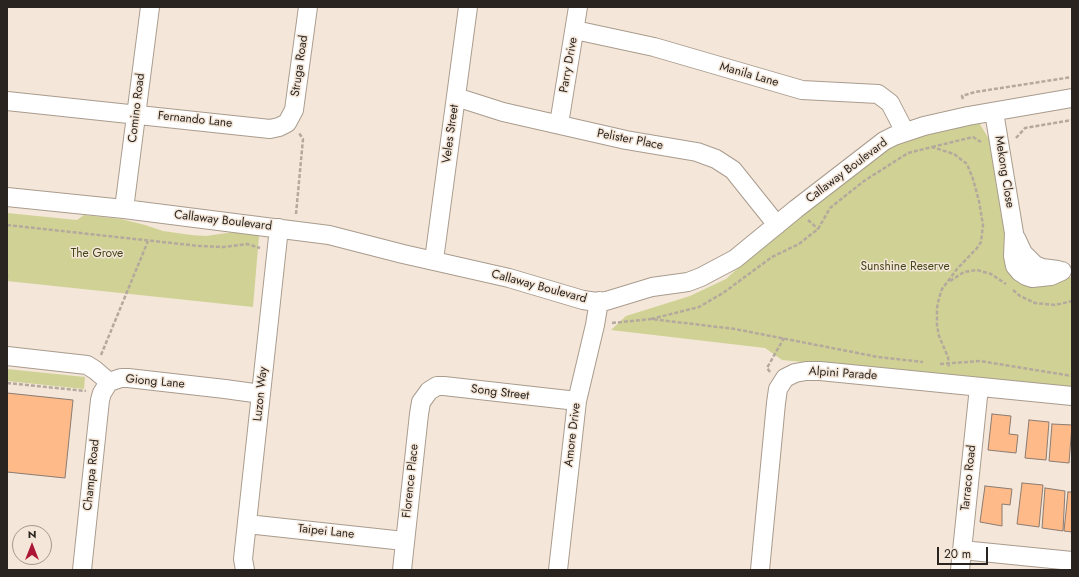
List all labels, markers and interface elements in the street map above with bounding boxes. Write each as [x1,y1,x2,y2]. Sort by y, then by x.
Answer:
street label: Struga Road [289,34,311,98]
street label: Parry Drive [557,36,581,94]
street label: Manila Lane [718,60,780,90]
street label: Comino Road [126,73,148,143]
street label: Veles Street [440,104,462,164]
street label: Fernando Lane [157,109,233,131]
street label: Pelister Place [596,127,664,153]
street label: Mekong Close [991,135,1017,209]
street label: Callaway Boulevard [803,136,891,206]
street label: Callaway Boulevard [173,208,273,234]
park label: The Grove [71,247,123,261]
park label: Sunshine Reserve [860,260,950,274]
street label: Callaway Boulevard [490,267,588,307]
street label: Alpini Parade [808,364,878,384]
street label: Luzon Way [251,366,271,422]
street label: Giong Lane [125,372,185,392]
street label: Song Street [470,382,530,404]
street label: Amore Drive [562,402,584,468]
street label: Champa Road [81,439,103,511]
street label: Florence Place [400,443,422,519]
street label: Tarraco Road [958,444,980,512]
street label: Taipei Lane [297,522,355,542]
north arrow [12,525,52,565]
text: N [28,526,36,542]
scale bar [939,539,990,565]
text: 20 m [944,545,971,563]

